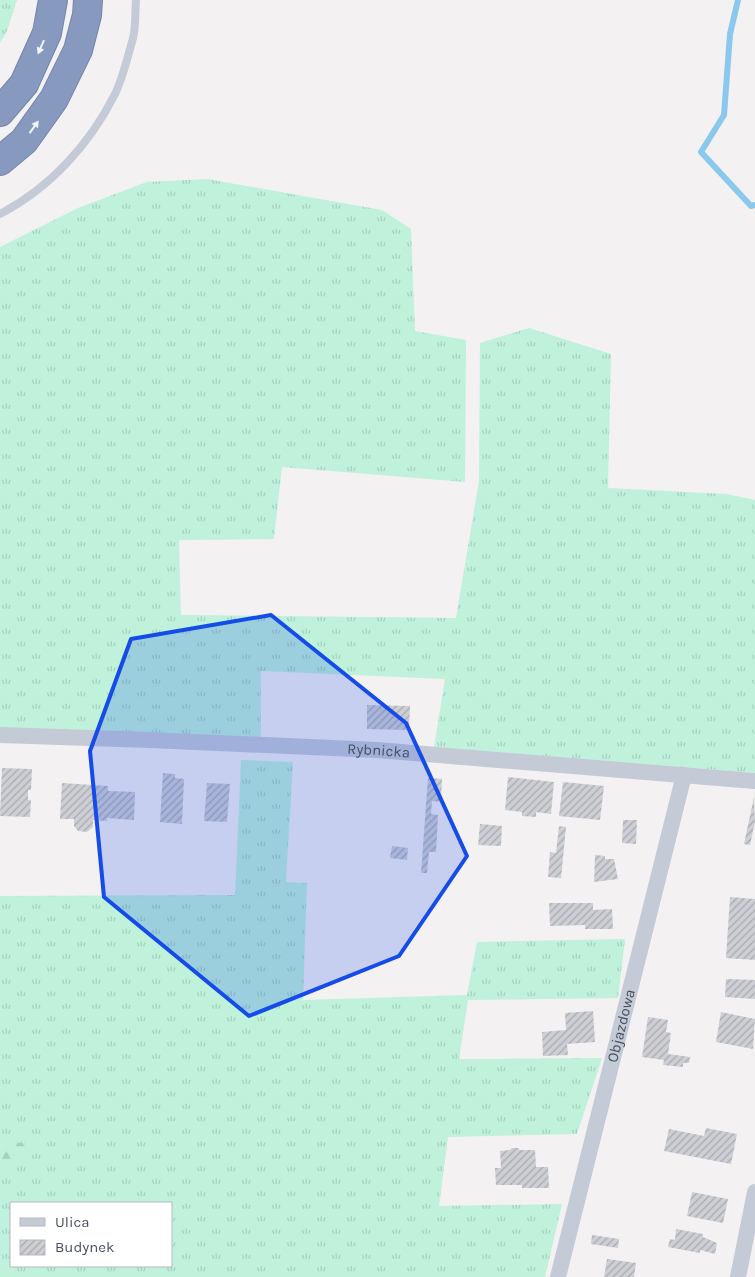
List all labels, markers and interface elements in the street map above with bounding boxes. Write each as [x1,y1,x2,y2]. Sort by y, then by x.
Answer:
one-way arrow [36,40,44,54]
one-way arrow [29,120,39,134]
street label: Rybnicka [347,740,411,762]
street label: Objazdowa [603,987,639,1064]
legend [10,1202,172,1267]
text: Ulica [55,1213,89,1231]
text: Budynek [55,1238,114,1256]

